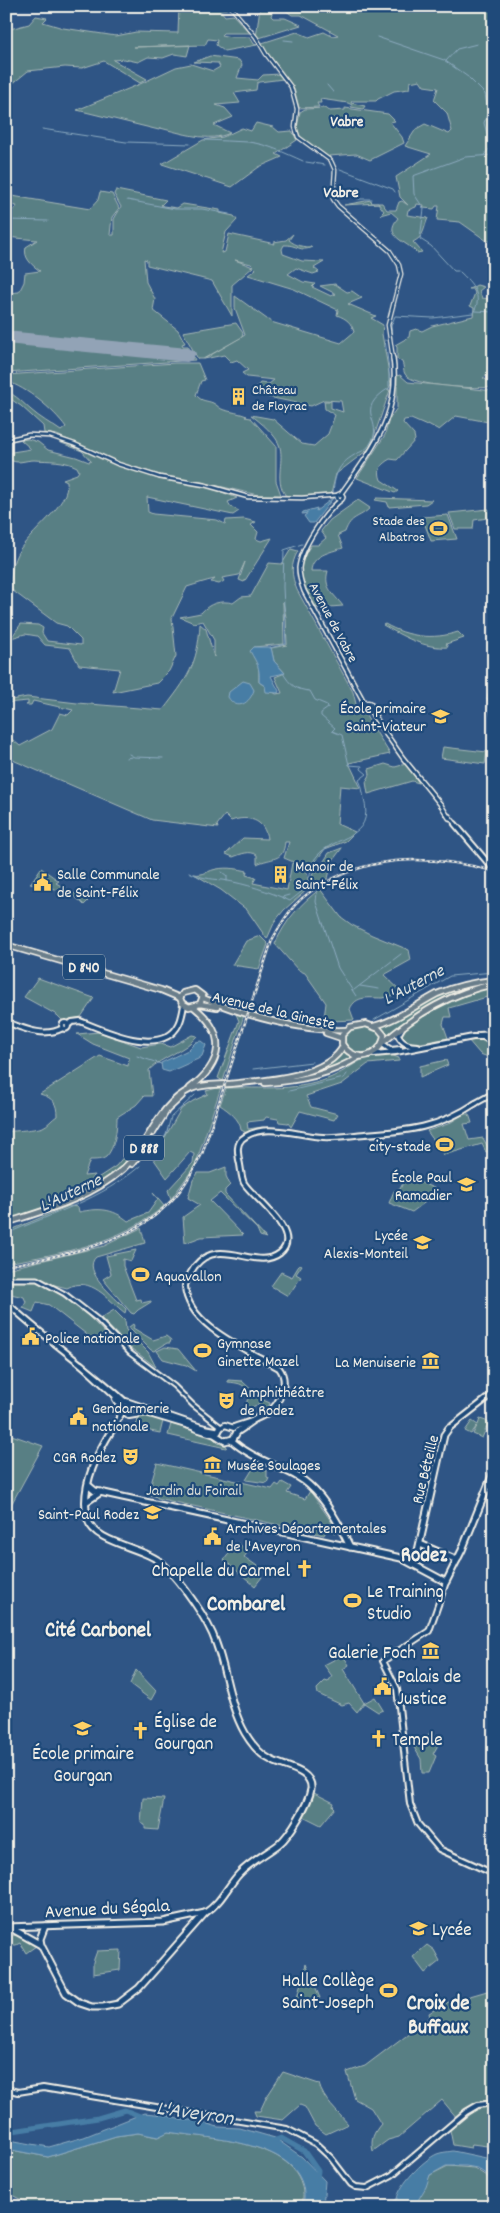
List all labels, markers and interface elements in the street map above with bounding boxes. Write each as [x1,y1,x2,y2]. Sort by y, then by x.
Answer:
district label: Vabre [331,112,364,134]
district label: Vabre [323,182,359,205]
place label: Château de Floyrac [252,381,307,417]
building icon: Château de Floyrac [228,387,248,407]
place label: Stade des Albatros [373,512,425,548]
sports icon: Stade des Albatros [429,518,449,538]
street label: Avenue de Vabre [303,579,362,667]
place label: École primaire Saint-Viateur [340,698,426,739]
school or university icon: École primaire Saint-Viateur [430,706,450,726]
place label: Manoir de Saint-Félix [295,856,358,897]
place label: Salle Communale de Saint-Félix [57,864,160,905]
building icon: Manoir de Saint-Félix [271,864,291,884]
public building icon: Salle Communale de Saint-Félix [33,872,53,892]
road number: D 840 [63,954,105,980]
water label: L'Auterne [379,959,450,1013]
street label: Avenue de la Gineste [210,986,337,1037]
sports icon: city-stade [435,1135,455,1155]
road number: D 888 [124,1136,164,1160]
place label: city-stade [369,1136,431,1159]
place label: École Paul Ramadier [391,1167,452,1208]
water label: L'Auterne [36,1169,107,1220]
school or university icon: École Paul Ramadier [456,1175,476,1195]
place label: Lycée Alexis-Monteil [324,1225,408,1266]
school or university icon: Lycée Alexis-Monteil [412,1233,432,1253]
sports icon: Aquavallon [131,1265,151,1285]
place label: Aquavallon [155,1266,222,1289]
public building icon: Police nationale [21,1327,41,1347]
place label: Police nationale [45,1328,140,1351]
place label: Gymnase Ginette Mazel [217,1333,299,1374]
sports icon: Gymnase Ginette Mazel [193,1341,213,1361]
museum icon: La Menuiserie [420,1351,440,1371]
place label: La Menuiserie [335,1352,416,1375]
place label: Amphithéâtre de Rodez [240,1382,324,1423]
theatre icon: Amphithéâtre de Rodez [216,1390,236,1410]
place label: Gendarmerie nationale [92,1398,169,1439]
public building icon: Gendarmerie nationale [68,1406,88,1426]
street label: Rue Béteille [407,1433,446,1507]
theatre icon: CGR Rodez [120,1446,140,1466]
place label: CGR Rodez [53,1447,116,1470]
museum icon: Musée Soulages [203,1454,223,1474]
place label: Musée Soulages [227,1455,321,1478]
park label: Jardin du Foirail [146,1480,242,1503]
school or university icon: Saint-Paul Rodez [143,1503,163,1523]
place label: Saint-Paul Rodez [38,1504,139,1527]
place label: Archives Départementales de l'Aveyron [226,1518,387,1559]
public building icon: Archives Départementales de l'Aveyron [202,1526,222,1546]
district label: Rodez [401,1542,448,1572]
place label: Chapelle du Carmel [151,1559,290,1586]
church icon: Chapelle du Carmel [294,1559,314,1579]
place label: Le Training Studio [367,1580,444,1629]
district label: Combarel [207,1590,286,1621]
sports icon: Le Training Studio [343,1591,363,1611]
district label: Cité Carbonel [45,1617,152,1647]
place label: Galerie Foch [328,1641,416,1668]
museum icon: Galerie Foch [420,1641,440,1661]
place label: Palais de Justice [397,1665,461,1714]
public building icon: Palais de Justice [373,1676,393,1696]
place label: Église de Gourgan [154,1710,217,1759]
school or university icon: École primaire Gourgan [73,1719,93,1739]
church icon: Église de Gourgan [130,1721,150,1741]
church icon: Temple [368,1728,388,1748]
place label: Temple [392,1728,443,1755]
place label: École primaire Gourgan [32,1742,134,1791]
street label: Avenue du Ségala [44,1894,171,1927]
school or university icon: Lycée [408,1918,428,1938]
place label: Lycée [432,1918,472,1945]
place label: Halle Collège Saint-Joseph [282,1969,374,2018]
sports icon: Halle Collège Saint-Joseph [378,1980,398,2000]
district label: Croix de Buffaux [406,1990,470,2044]
water label: L'Aveyron [154,2095,236,2135]

